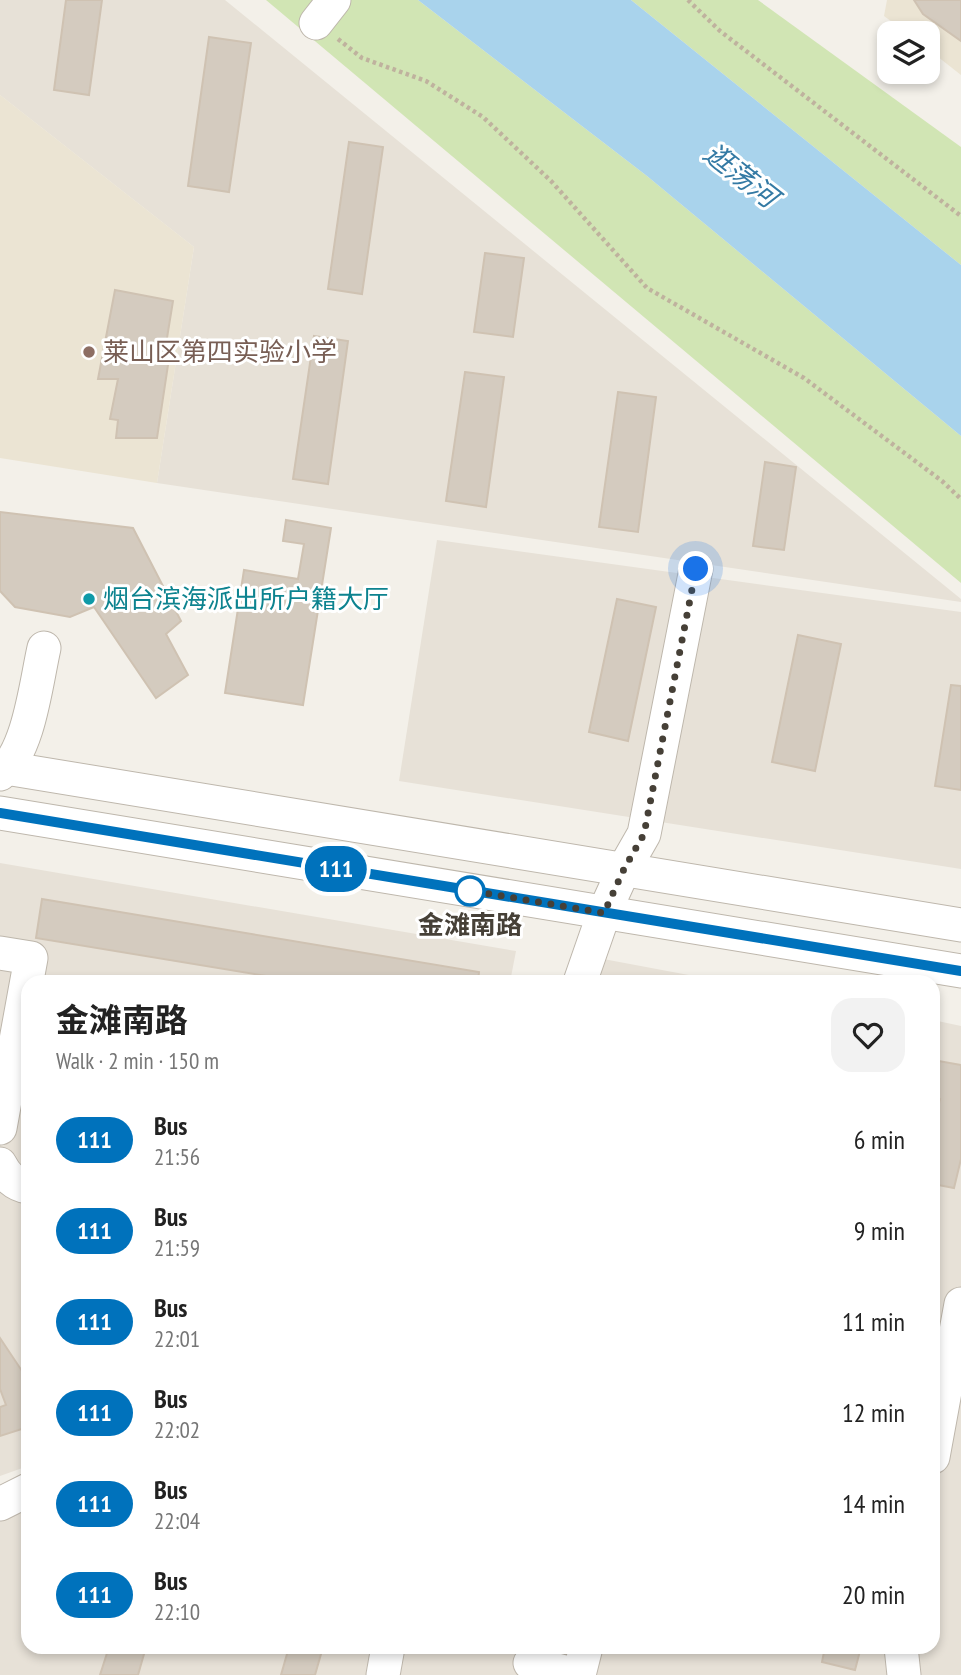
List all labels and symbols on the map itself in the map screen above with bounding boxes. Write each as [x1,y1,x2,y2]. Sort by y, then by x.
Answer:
water label: 逛荡河 [697,134,790,218]
place label: 莱山区第四实验小学 [103,335,337,368]
marker: 莱山区第四实验小学 [81,344,97,360]
your location [678,551,713,586]
place label: 烟台滨海派出所户籍大厅 [103,582,389,615]
marker: 烟台滨海派出所户籍大厅 [81,591,97,607]
line badge: 111 [296,846,376,892]
marker: 金滩南路 [455,876,485,906]
place label: 金滩南路 [418,908,522,941]

